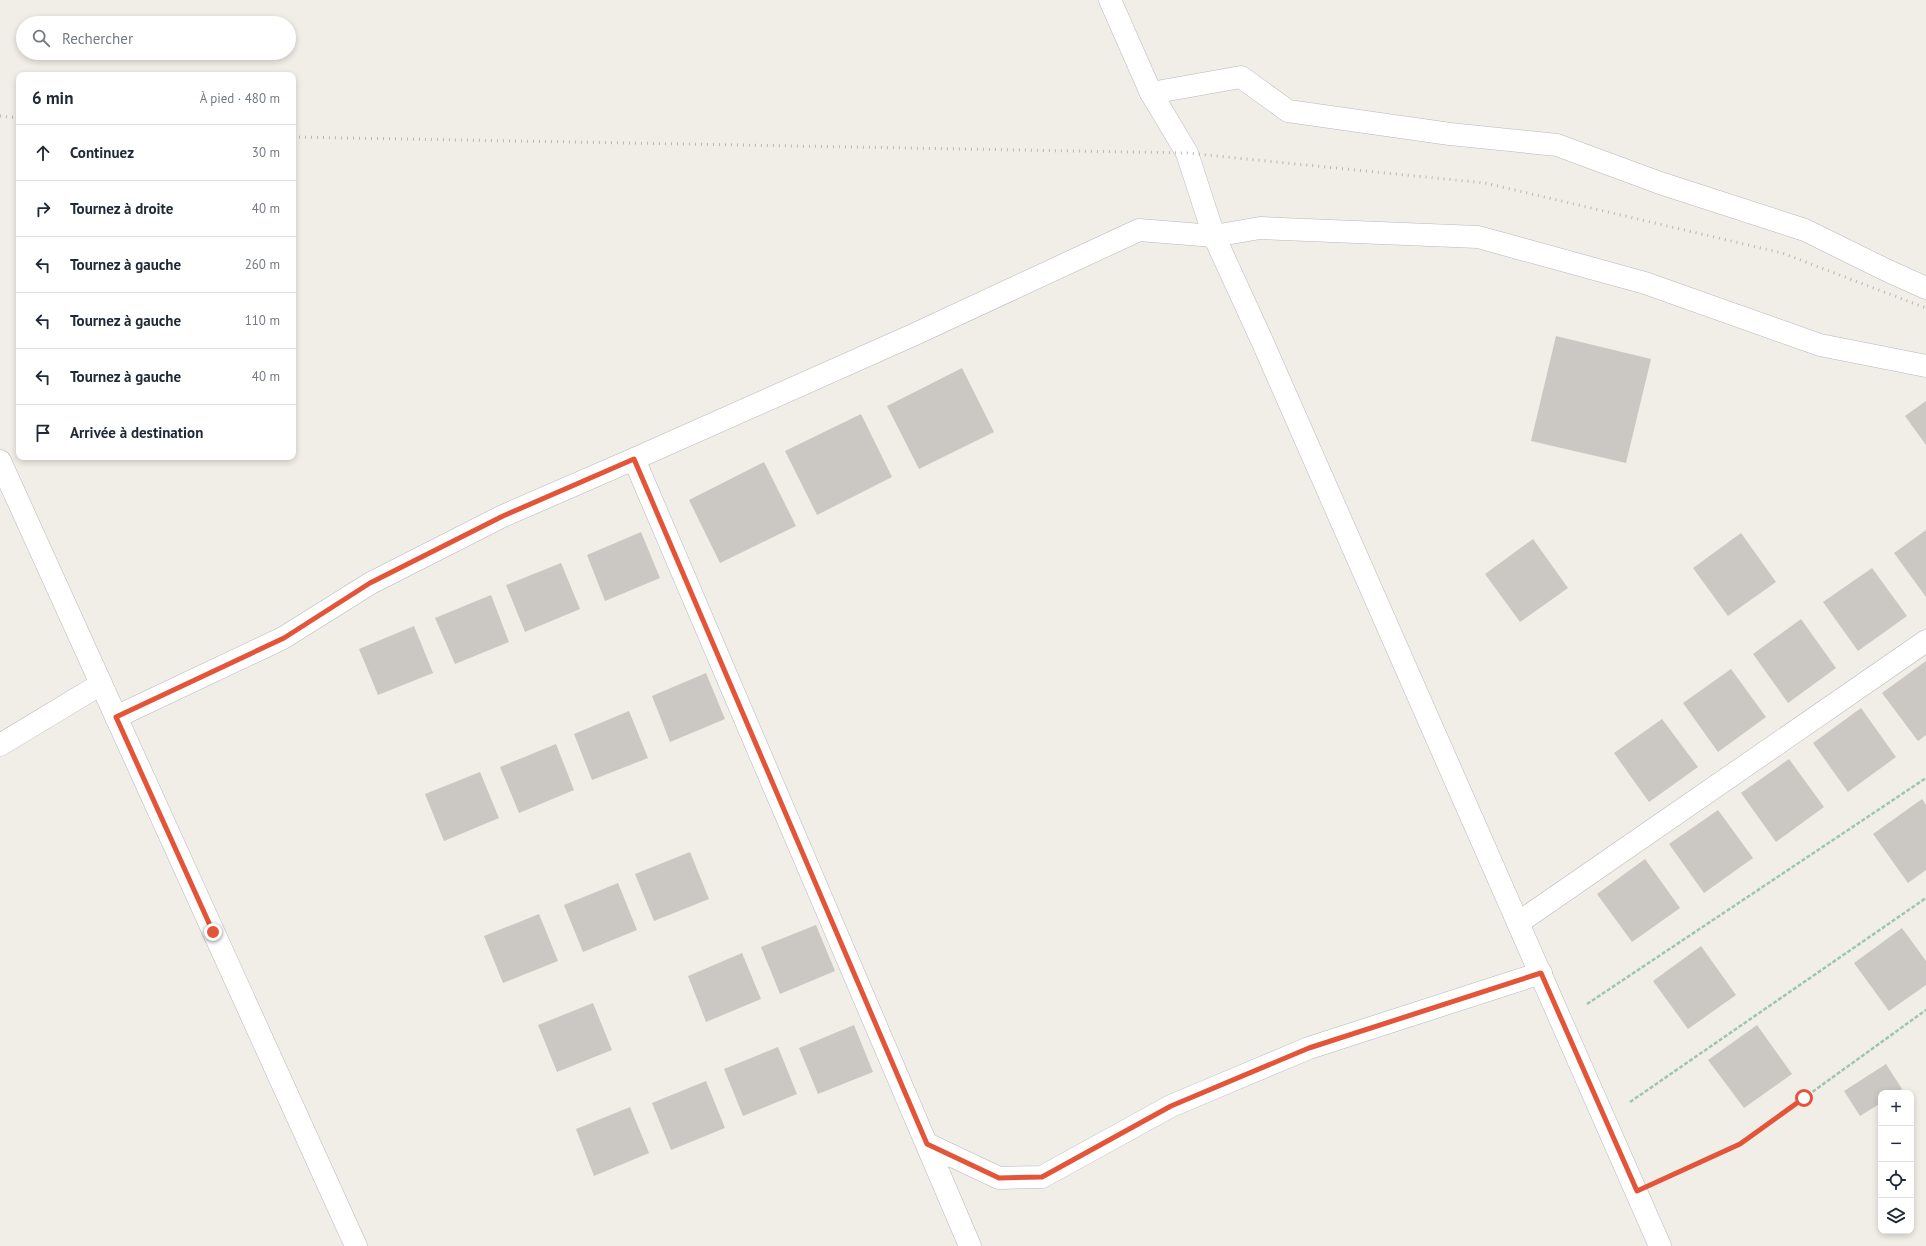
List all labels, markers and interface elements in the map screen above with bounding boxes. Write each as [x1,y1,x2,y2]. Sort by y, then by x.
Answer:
search box [16,16,296,60]
icon: search [30,27,52,49]
text: Rechercher [62,29,133,48]
text: 6 min [32,87,73,109]
text: À pied · 480 m [200,90,280,107]
icon: ahead [32,142,54,164]
text: Continuez [70,143,134,162]
text: 30 m [252,144,280,161]
icon: right [32,198,54,220]
text: Tournez à droite [70,199,173,218]
text: 40 m [252,200,280,217]
icon: left [32,254,54,276]
text: Tournez à gauche [70,255,181,274]
text: 260 m [245,256,280,273]
icon: left [32,310,54,332]
text: Tournez à gauche [70,311,181,330]
text: 110 m [245,312,280,329]
icon: left [32,366,54,388]
text: Tournez à gauche [70,367,181,386]
text: 40 m [252,368,280,385]
icon: arrive [32,422,54,444]
text: Arrivée à destination [70,423,203,442]
route end [204,923,222,941]
route start [1795,1089,1813,1107]
map controls [1878,1090,1914,1234]
button: + [1878,1090,1914,1126]
button: − [1878,1126,1914,1162]
button: locate [1878,1162,1914,1198]
button: layers [1878,1198,1914,1234]

